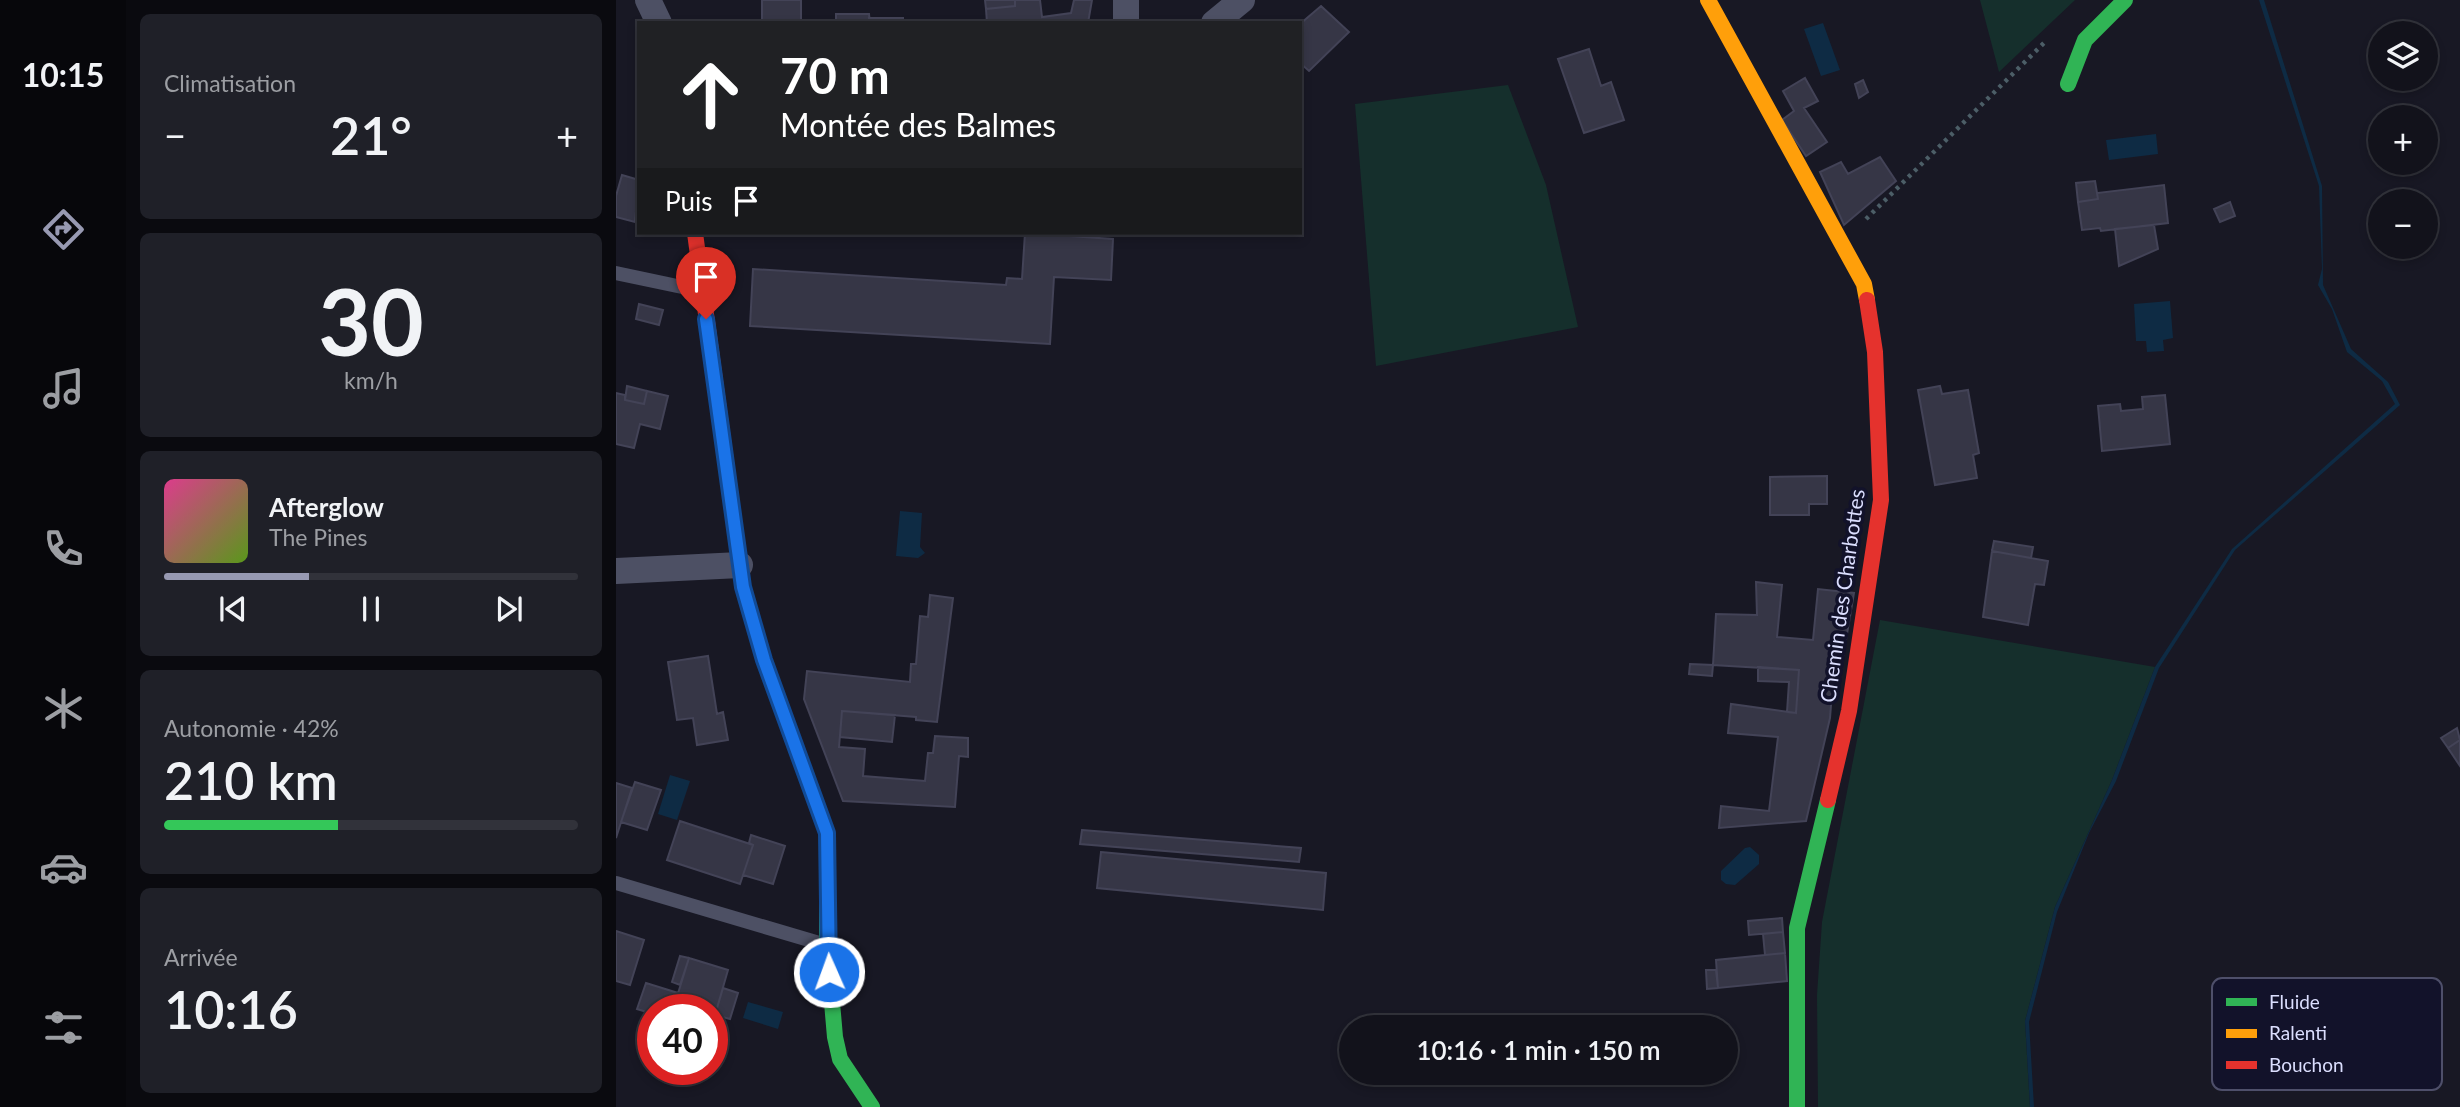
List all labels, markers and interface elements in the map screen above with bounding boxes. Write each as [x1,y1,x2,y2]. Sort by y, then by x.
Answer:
map controls [2368,21,2438,259]
button: layers [2368,21,2438,91]
text: 70 m [780,46,890,104]
icon: ahead [665,49,756,140]
text: 10:15 [22,55,104,94]
text: Climatisation [164,69,296,97]
text: 21° [330,104,412,166]
text: Montée des Balmes [780,105,1056,144]
button: + [2368,105,2438,175]
text: − [164,112,186,158]
text: + [556,112,578,158]
icon: arrive [727,182,765,220]
text: Puis [665,185,713,217]
button: − [2368,189,2438,259]
icon: directions [39,205,88,254]
pin [676,247,736,319]
icon: arrive [687,258,725,296]
text: 30 [318,266,424,375]
icon: music [39,364,88,413]
text: km/h [344,366,398,394]
street label: Chemin des Charbottes [1814,487,1869,704]
text: Afterglow [269,491,384,523]
text: The Pines [269,523,367,551]
icon: phone [39,524,88,573]
icon: previous [214,590,252,628]
icon: pause [352,590,390,628]
icon: next [490,590,528,628]
icon: climate [39,684,88,733]
text: Autonomie · 42% [164,714,339,742]
text: 210 km [164,749,338,811]
icon: car [39,843,88,892]
position arrow [792,935,866,1009]
text: Arrivée [164,943,238,971]
text: 10:16 [164,978,298,1040]
legend [2212,978,2442,1090]
text: Fluide [2269,990,2320,1013]
speed limit sign: 40 [637,994,728,1085]
icon: filters [39,1003,88,1052]
text: Ralenti [2269,1021,2327,1044]
text: 10:16 · 1 min · 150 m [1416,1034,1661,1066]
text: Bouchon [2269,1053,2344,1076]

